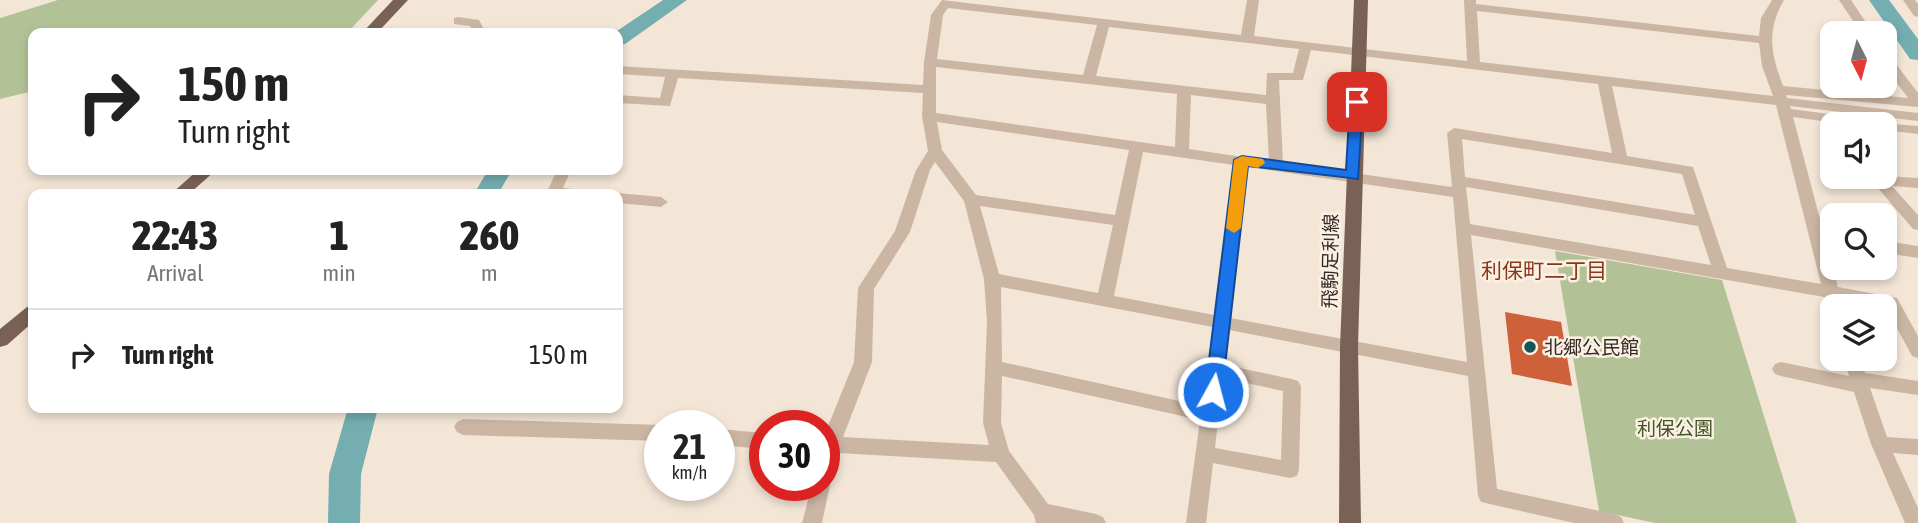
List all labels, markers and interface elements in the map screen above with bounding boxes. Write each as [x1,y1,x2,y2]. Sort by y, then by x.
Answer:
north arrow [1820,21,1897,98]
map controls [1820,21,1897,371]
text: 150 m [178,55,289,111]
icon: right [63,56,154,147]
pin [1327,72,1387,132]
icon: arrive [1338,83,1376,121]
button: sound [1820,112,1897,189]
text: Turn right [178,113,291,150]
button: search [1820,203,1897,280]
text: 22:43 [132,211,219,259]
text: 1 [329,211,349,259]
text: 260 [460,211,519,259]
street label: 飛駒足利線 [1318,213,1342,309]
district label: 利保町二丁目 [1481,258,1607,282]
text: Arrival [147,260,203,286]
text: min [323,260,356,286]
text: m [481,260,498,286]
button: layers [1820,294,1897,371]
icon: right [63,336,101,374]
place label: 北郷公民館 [1544,336,1639,358]
marker: 北郷公民館 [1522,339,1538,355]
text: Turn right [122,340,213,370]
text: 150 m [529,340,588,370]
position arrow [1176,355,1250,429]
speed limit sign: 30 [749,410,840,501]
park label: 利保公園 [1637,417,1713,439]
text: 21 [673,426,706,466]
text: km/h [672,462,707,483]

